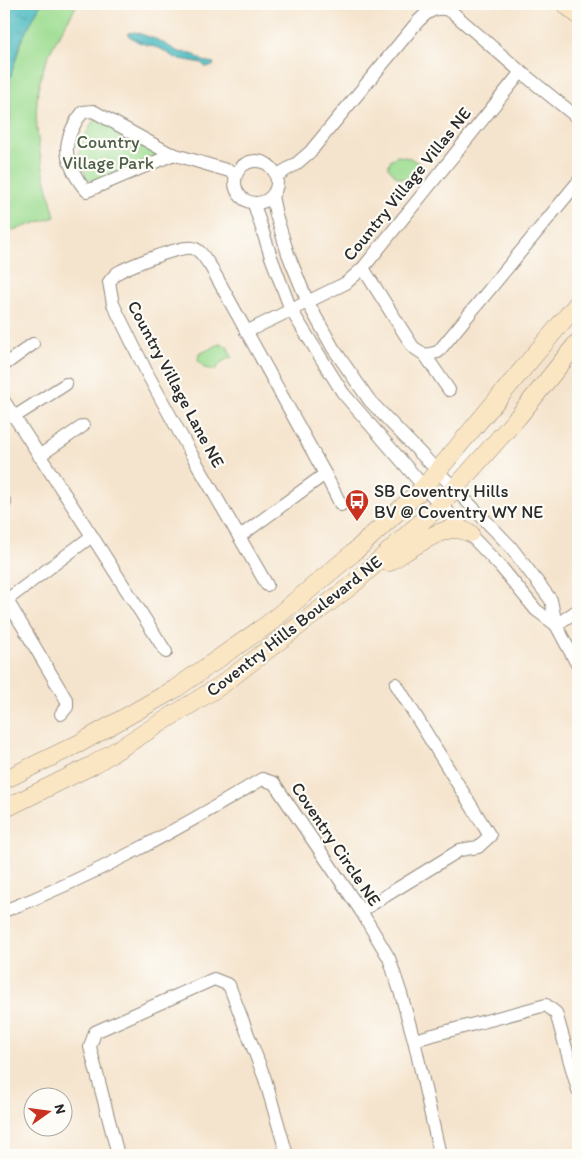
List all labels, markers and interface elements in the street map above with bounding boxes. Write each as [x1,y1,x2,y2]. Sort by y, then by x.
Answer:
street label: Country Village Villas NE [338,103,476,265]
park label: Country Village Park [62,131,154,174]
street label: Country Village Lane NE [123,297,229,471]
place label: SB Coventry Hills BV @ Coventry WY NE [374,480,543,523]
bus stop icon: SB Coventry Hills BV @ Coventry WY NE [344,488,370,522]
street label: Coventry Hills Boulevard NE [202,550,386,702]
street label: Coventry Circle NE [286,778,386,910]
north arrow [22,1086,72,1136]
text: N [51,1102,70,1116]

